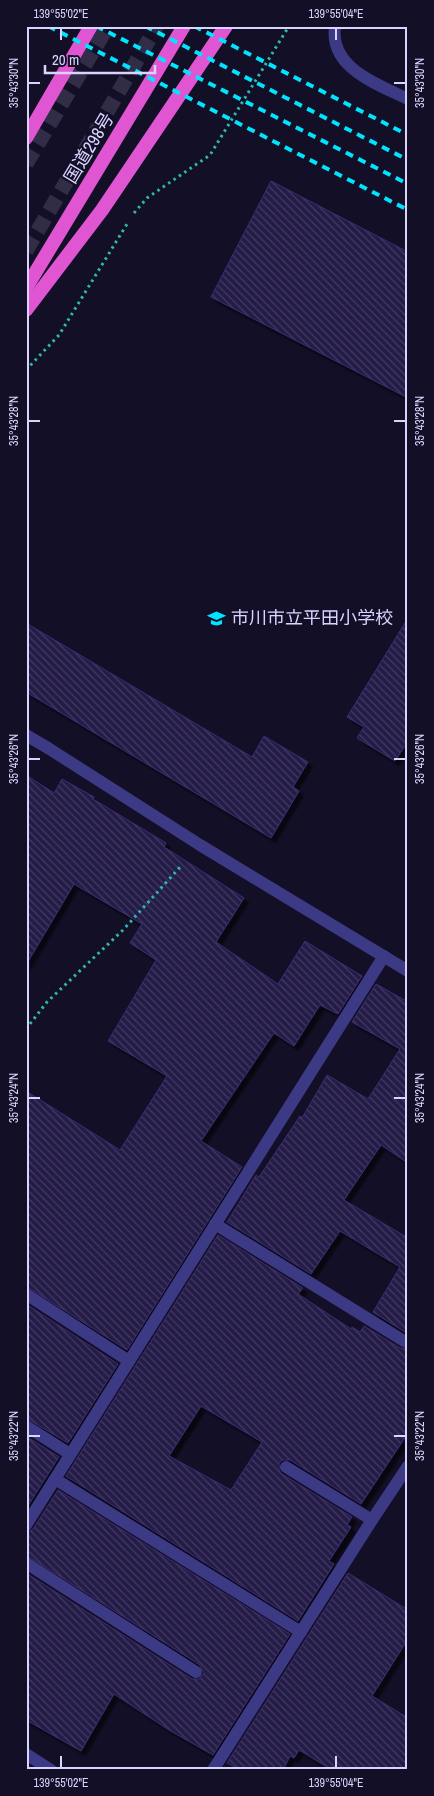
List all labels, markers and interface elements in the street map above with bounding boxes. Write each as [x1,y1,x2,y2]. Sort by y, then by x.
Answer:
text: 139°55'02"E [33,6,89,22]
text: 139°55'04"E [308,6,364,22]
scale bar [45,42,155,74]
text: 20 m [52,49,79,70]
text: 35°43'30"N [6,58,22,108]
text: 35°43'30"N [412,58,428,108]
street label: 国道298号 [58,108,120,188]
text: 35°43'28"N [6,396,22,446]
text: 35°43'28"N [412,396,428,446]
place label: 市川市立平田小学校 [231,605,393,630]
school or university icon: 市川市立平田小学校 [207,608,227,628]
text: 35°43'26"N [6,734,22,784]
text: 35°43'26"N [412,734,428,784]
text: 35°43'24"N [6,1073,22,1123]
text: 35°43'24"N [412,1073,428,1123]
text: 35°43'22"N [6,1411,22,1461]
text: 35°43'22"N [412,1411,428,1461]
text: 139°55'02"E [33,1775,89,1791]
text: 139°55'04"E [308,1775,364,1791]

